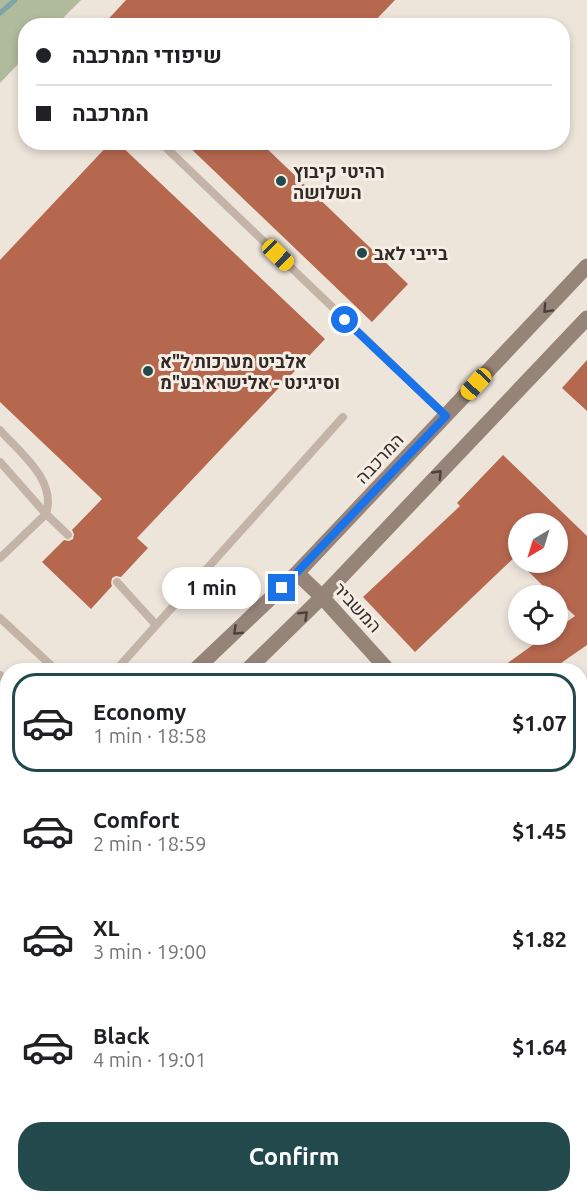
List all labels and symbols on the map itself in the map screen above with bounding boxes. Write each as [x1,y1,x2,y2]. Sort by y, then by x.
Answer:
place label: רהיטי קיבוץ השלושה [293,161,385,202]
marker: רהיטי קיבוץ השלושה [274,174,288,188]
car [259,236,297,274]
place label: בייבי לאב [374,243,448,263]
marker: בייבי לאב [355,246,369,260]
one-way arrow [543,303,554,313]
route start [331,306,358,333]
place label: אלביט מערכות ל"א וסיגינט - אלישרא בע"מ [160,351,340,392]
marker: אלביט מערכות ל"א וסיגינט - אלישרא בע"מ [141,364,155,378]
car [457,365,495,403]
street label: המרכבה [351,429,407,487]
one-way arrow [431,471,442,482]
north arrow [508,513,568,573]
callout: 1 min [162,567,261,609]
route end [268,574,295,601]
street label: המשביר [330,578,386,636]
one-way arrow [297,611,307,622]
one-way arrow [234,624,244,635]

